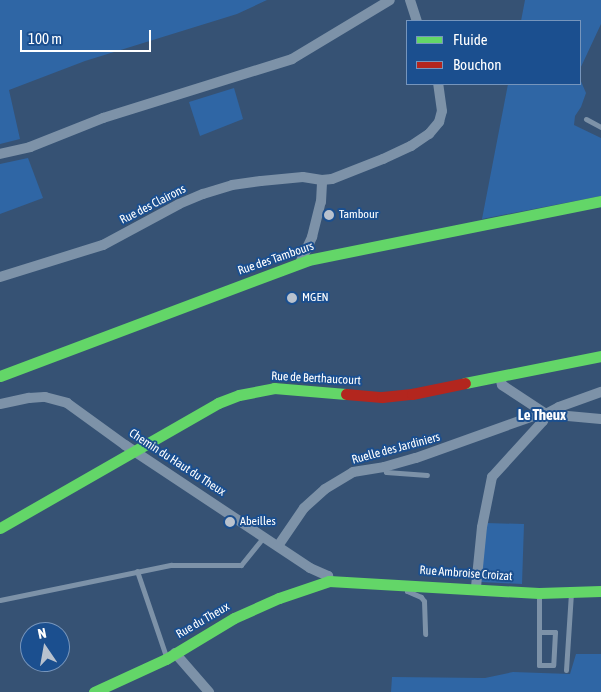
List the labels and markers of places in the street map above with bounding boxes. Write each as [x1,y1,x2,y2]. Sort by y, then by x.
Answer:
place label: Tambour [339,208,378,222]
marker: Tambour [323,209,335,221]
place label: MGEN [302,291,329,305]
marker: MGEN [286,292,298,304]
place label: Abeilles [240,515,276,529]
marker: Abeilles [224,516,236,528]

